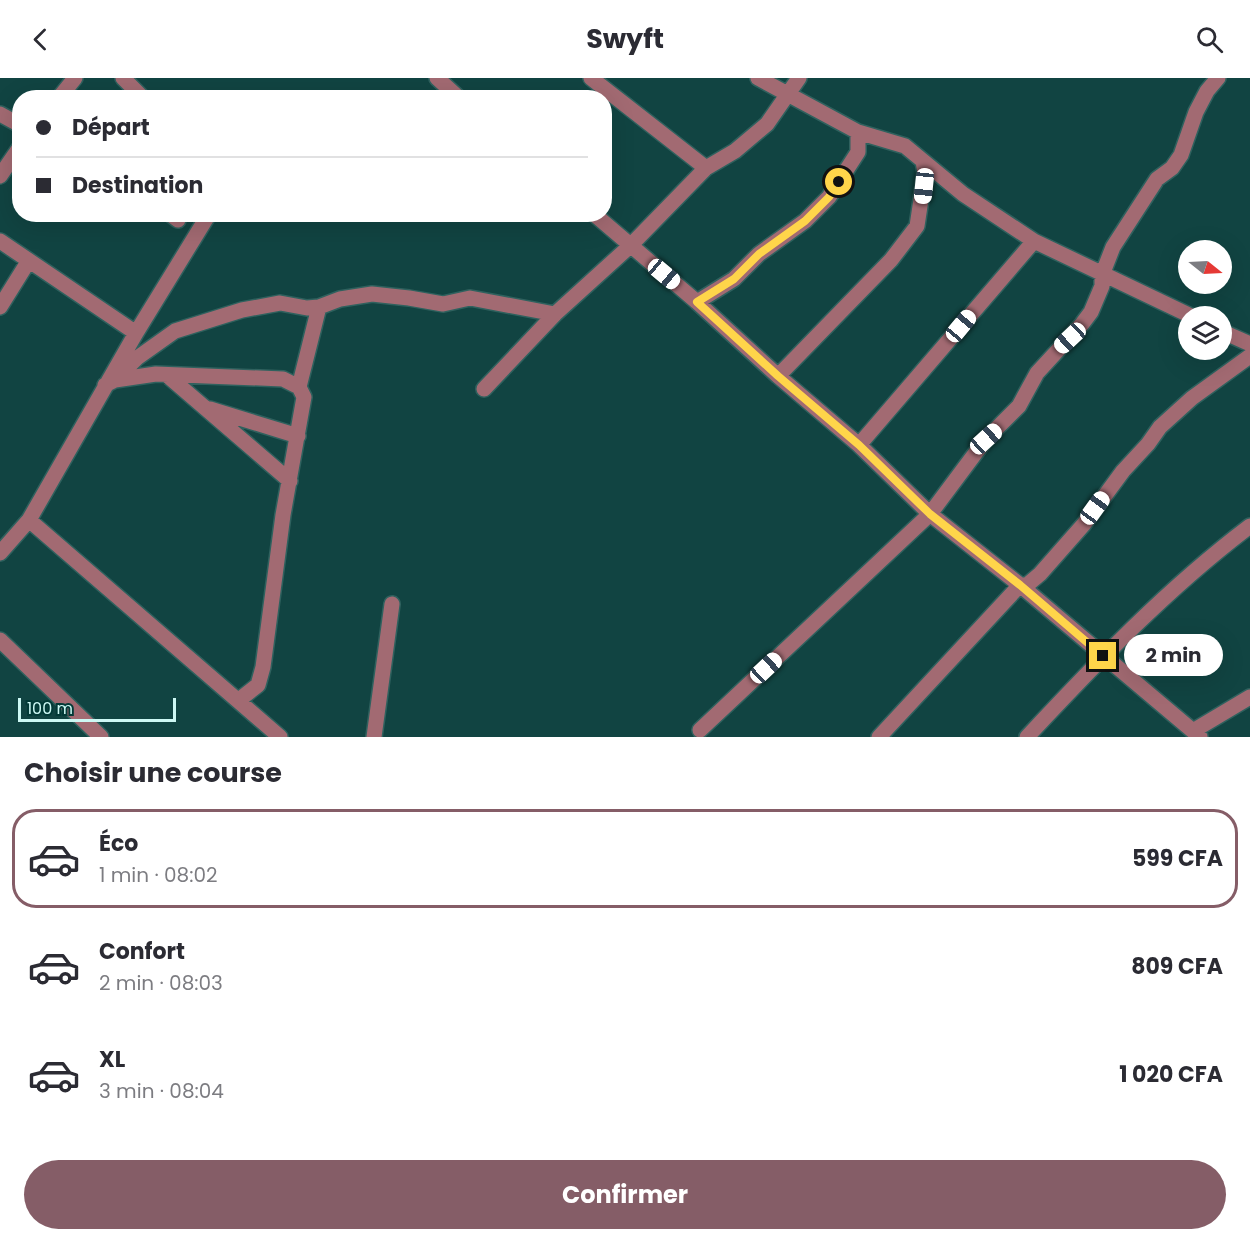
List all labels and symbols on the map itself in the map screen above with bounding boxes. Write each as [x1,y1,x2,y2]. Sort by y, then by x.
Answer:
car [913,167,935,205]
route start [825,168,852,195]
north arrow [1178,240,1232,294]
car [644,256,684,292]
car [943,306,979,346]
car [1051,319,1089,357]
car [967,420,1005,458]
car [1077,488,1113,528]
callout: 2 min [1124,635,1223,677]
route end [1089,642,1116,669]
car [747,649,785,687]
scale bar [18,695,176,722]

